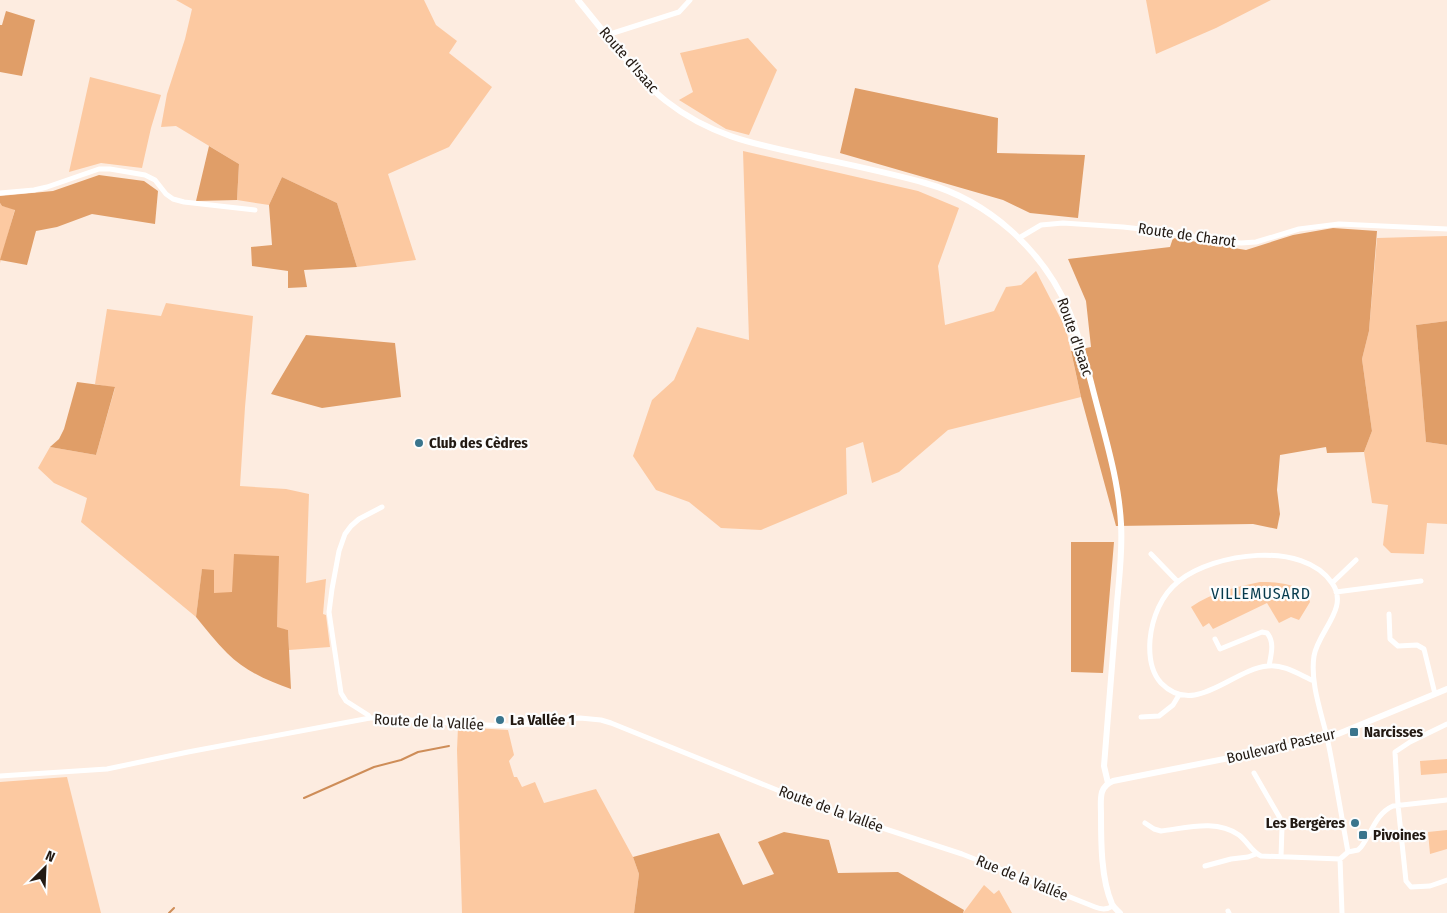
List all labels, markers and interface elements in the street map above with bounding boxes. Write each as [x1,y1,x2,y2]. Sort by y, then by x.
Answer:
street label: Route d'Isaac [595,23,663,97]
street label: Route de Charot [1137,219,1237,251]
street label: Route d'Isaac [1053,295,1097,379]
place label: Club des Cèdres [429,434,528,452]
marker: Club des Cèdres [413,437,425,449]
district label: VILLEMUSARD [1211,584,1311,603]
street label: Route de la Vallée [374,710,484,734]
place label: La Vallée 1 [510,711,575,729]
marker: La Vallée 1 [494,714,506,726]
place label: Narcisses [1364,723,1424,741]
street label: Boulevard Pasteur [1225,725,1338,767]
marker: Narcisses [1348,726,1360,738]
street label: Route de la Vallée [776,782,886,836]
place label: Les Bergères [1266,814,1345,832]
marker: Les Bergères [1349,817,1361,829]
place label: Pivoines [1373,826,1426,844]
marker: Pivoines [1357,829,1369,841]
north arrow [20,843,70,893]
text: N [43,847,57,866]
street label: Rue de la Vallée [973,851,1071,905]

